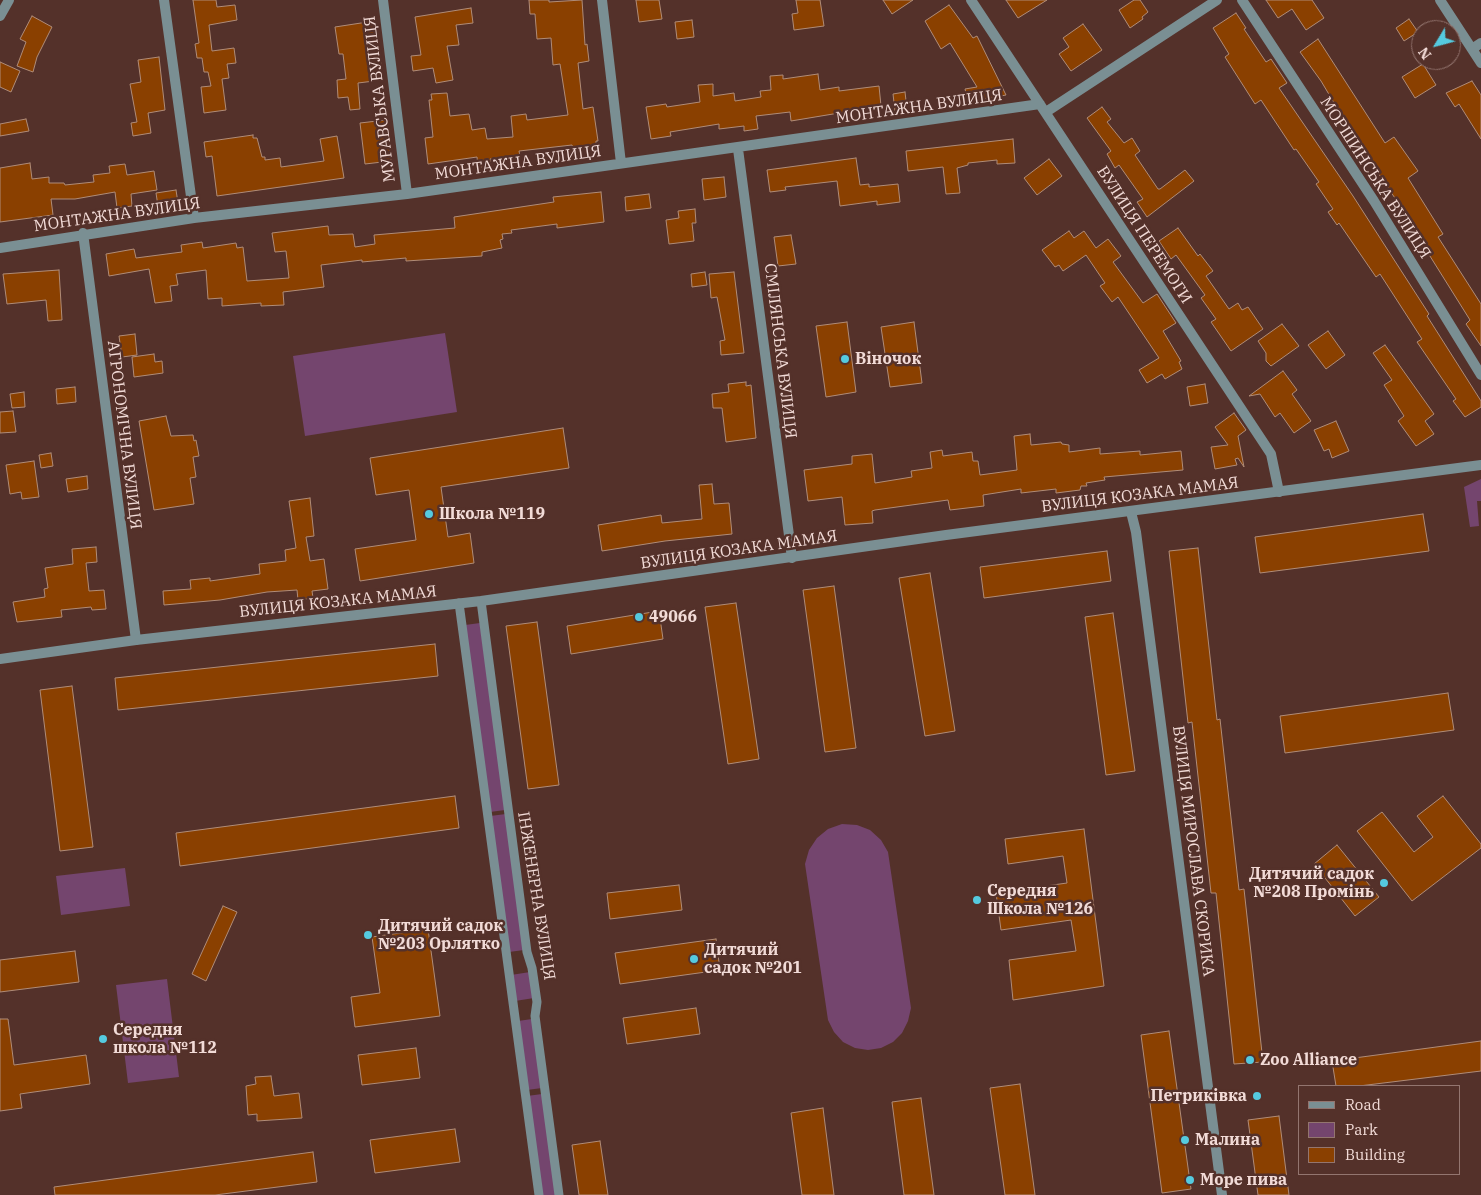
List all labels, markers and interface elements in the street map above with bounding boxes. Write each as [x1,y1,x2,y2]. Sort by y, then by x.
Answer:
street label: МУРАВСЬКА ВУЛИЦЯ [360,15,400,183]
north arrow [1411,20,1461,70]
text: N [1414,44,1435,63]
street label: МОНТАЖНА ВУЛИЦЯ [835,86,1003,128]
street label: МОРШИНСЬКА ВУЛИЦЯ [1315,94,1435,262]
street label: МОНТАЖНА ВУЛИЦЯ [434,142,602,184]
street label: ВУЛИЦЯ ПЕРЕМОГИ [1092,163,1196,307]
street label: МОНТАЖНА ВУЛИЦЯ [33,194,201,236]
street label: СМІЛЯНСЬКА ВУЛИЦЯ [760,262,800,440]
street label: АГРОНОМІЧНА ВУЛИЦЯ [103,340,145,530]
place label: Віночок [855,349,921,369]
marker: Віночок [839,353,851,365]
street label: ВУЛИЦЯ КОЗАКА МАМАЯ [1040,473,1240,517]
place label: Школа №119 [439,504,545,524]
marker: Школа №119 [423,508,435,520]
street label: ВУЛИЦЯ КОЗАКА МАМАЯ [639,527,839,573]
street label: ВУЛИЦЯ КОЗАКА МАМАЯ [238,582,438,622]
place label: 49066 [649,607,697,627]
marker: 49066 [633,611,645,623]
street label: ВУЛИЦЯ МИРОСЛАВА СКОРИКА [1168,725,1218,977]
street label: ІНЖЕНЕРНА ВУЛИЦЯ [513,810,559,982]
place label: Дитячий садок №208 Промінь [1249,864,1374,902]
marker: Дитячий садок №208 Промінь [1378,877,1390,889]
place label: Середня Школа №126 [987,881,1093,919]
marker: Середня Школа №126 [971,894,983,906]
place label: Дитячий садок №203 Орлятко [378,916,503,954]
marker: Дитячий садок №203 Орлятко [362,929,374,941]
place label: Дитячий садок №201 [704,940,802,978]
marker: Дитячий садок №201 [688,953,700,965]
place label: Середня школа №112 [113,1020,217,1058]
marker: Середня школа №112 [97,1033,109,1045]
place label: Zoo Alliance [1260,1050,1357,1070]
marker: Zoo Alliance [1244,1054,1256,1066]
legend [1298,1085,1461,1175]
place label: Петриківка [1150,1086,1247,1106]
marker: Петриківка [1251,1090,1263,1102]
text: Road [1345,1095,1381,1114]
text: Park [1345,1120,1378,1139]
place label: Малина [1195,1130,1260,1150]
marker: Малина [1179,1134,1191,1146]
text: Building [1345,1145,1405,1164]
place label: Море пива [1200,1170,1287,1190]
marker: Море пива [1184,1174,1196,1186]

